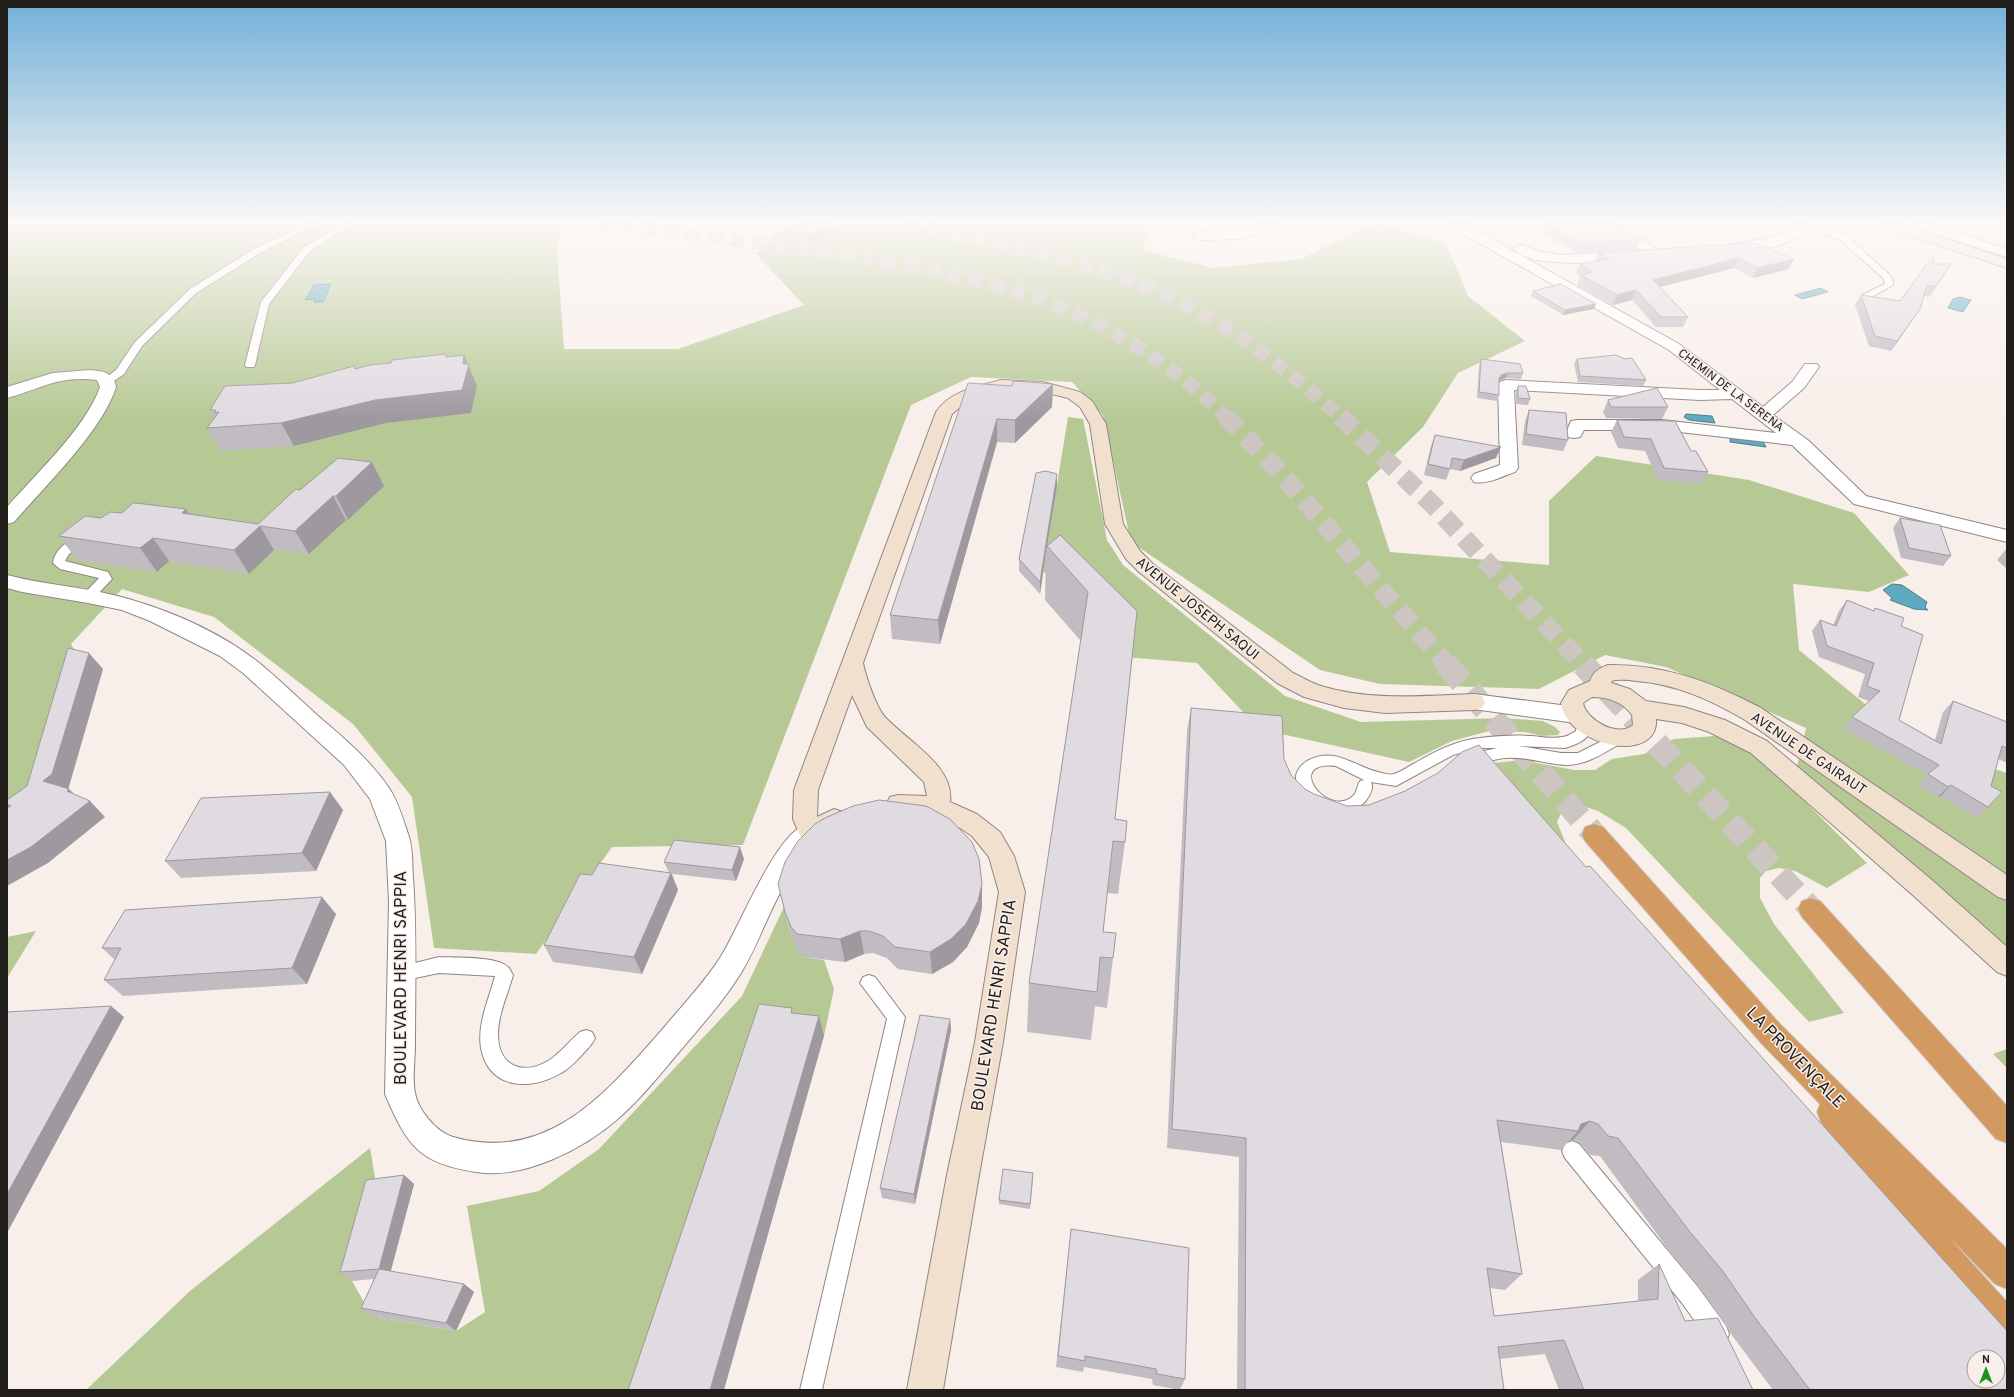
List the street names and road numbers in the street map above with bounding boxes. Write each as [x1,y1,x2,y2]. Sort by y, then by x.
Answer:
street label: CHEMIN DE LA SERENA [1674,346,1787,436]
street label: AVENUE JOSEPH SAQUI [1132,554,1262,664]
street label: AVENUE DE GAIRAUT [1747,709,1869,799]
street label: BOULEVARD HENRI SAPPIA [391,871,413,1085]
street label: BOULEVARD HENRI SAPPIA [967,898,1023,1113]
street label: LA PROVENÇALE [1741,1003,1849,1114]

